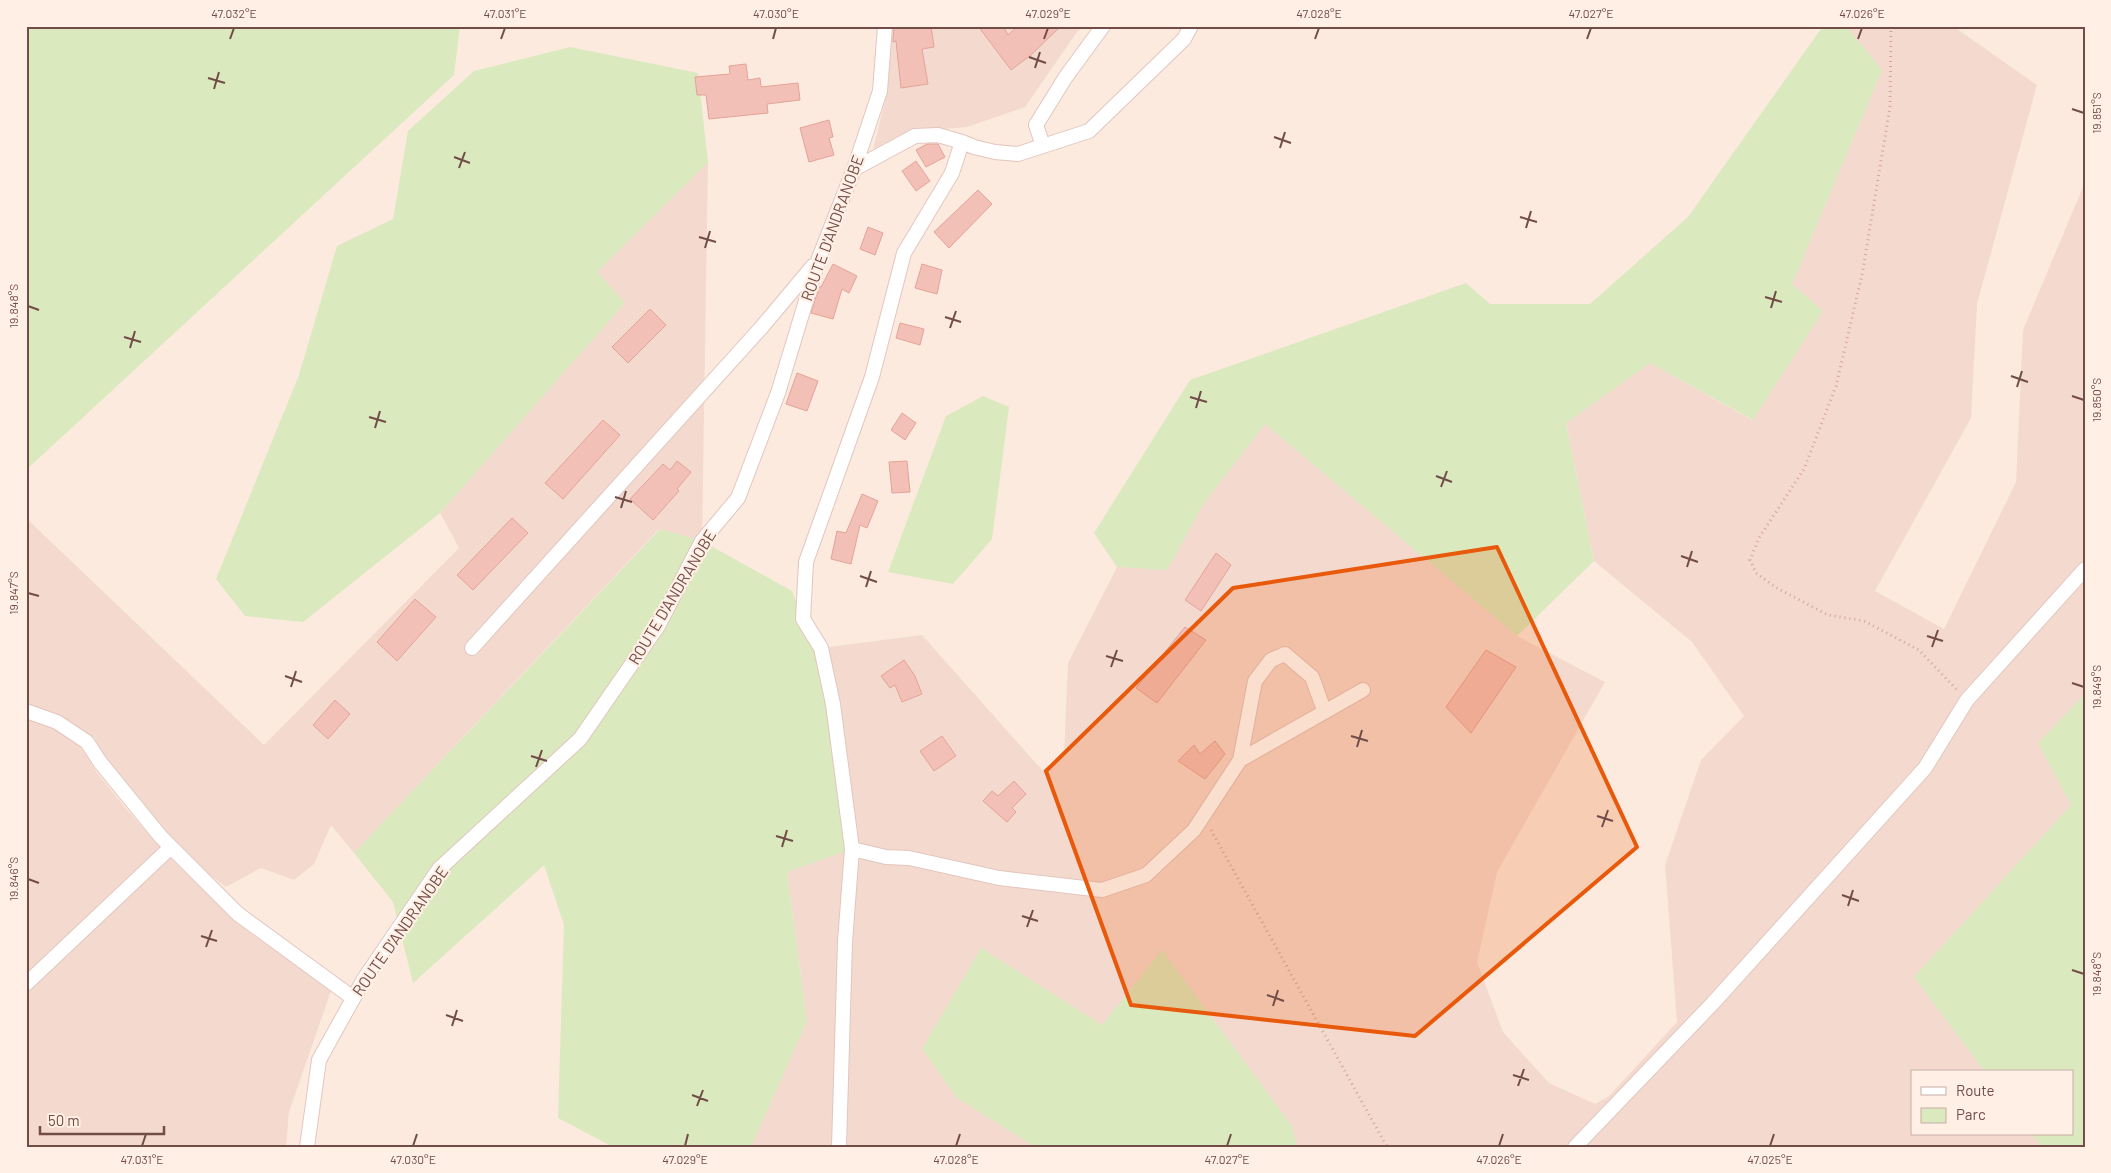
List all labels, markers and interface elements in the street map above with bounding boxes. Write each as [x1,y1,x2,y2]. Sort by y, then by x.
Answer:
text: 47.032°E [211,6,257,20]
text: 47.031°E [483,6,527,20]
text: 47.030°E [753,6,799,20]
text: 47.029°E [1025,6,1071,20]
text: 47.028°E [1296,6,1342,20]
text: 47.027°E [1568,6,1614,20]
text: 47.026°E [1839,6,1885,20]
text: 19.851°S [2089,92,2103,134]
street label: ROUTE D'ANDRANOBE [796,152,867,303]
text: 19.848°S [6,284,20,328]
text: 19.850°S [2089,378,2103,422]
street label: ROUTE D'ANDRANOBE [624,526,719,668]
text: 19.847°S [6,571,20,615]
text: 19.849°S [2089,665,2103,709]
text: 19.846°S [6,857,20,901]
street label: ROUTE D'ANDRANOBE [348,862,452,999]
text: 19.848°S [2089,952,2103,996]
legend [1911,1070,2074,1136]
text: Route [1956,1081,1995,1099]
scale bar [40,1103,164,1135]
text: Parc [1956,1105,1986,1123]
text: 50 m [48,1111,80,1129]
text: 47.031°E [120,1152,164,1166]
text: 47.030°E [390,1152,436,1166]
text: 47.029°E [662,1152,708,1166]
text: 47.028°E [933,1152,979,1166]
text: 47.027°E [1204,1152,1250,1166]
text: 47.026°E [1476,1152,1522,1166]
text: 47.025°E [1747,1152,1793,1166]

